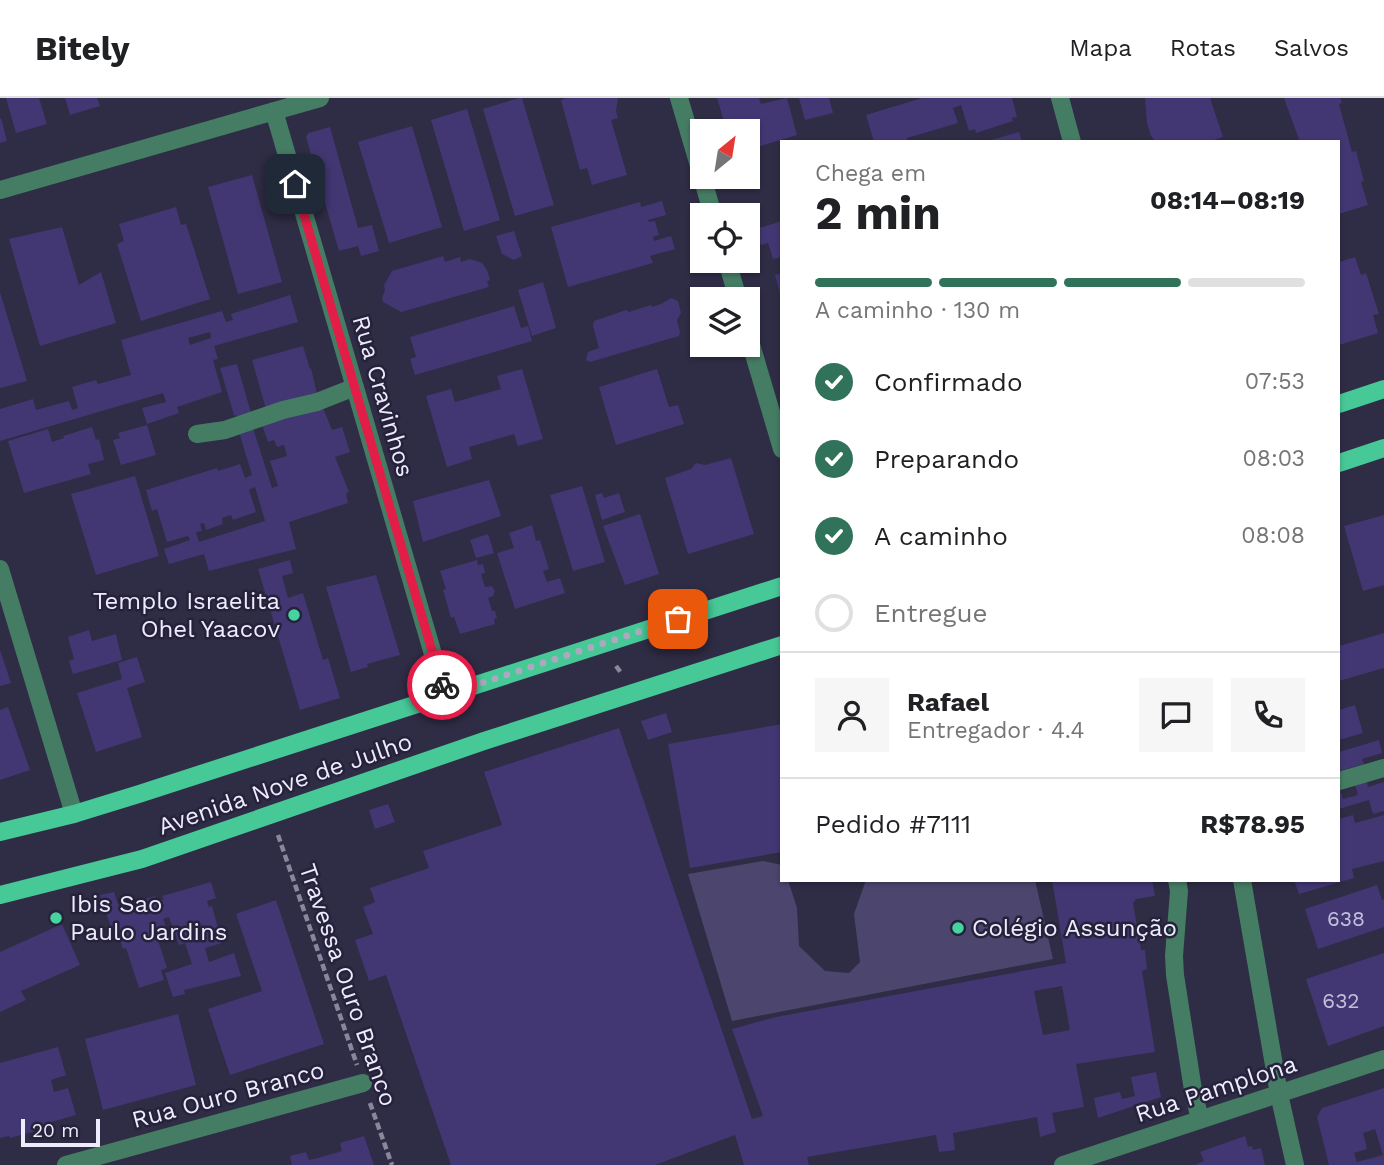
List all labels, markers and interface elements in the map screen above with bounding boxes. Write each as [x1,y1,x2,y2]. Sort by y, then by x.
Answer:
text: Bitely [35,29,130,68]
text: Mapa [1069,34,1132,62]
text: Rotas [1170,34,1236,62]
text: Salvos [1274,34,1349,62]
north arrow [690,119,760,189]
map controls [690,119,760,357]
pin [265,154,325,214]
text: Chega em [815,160,926,187]
icon: home [276,165,314,203]
text: 08:14–08:19 [1150,185,1305,215]
text: 2 min [815,186,941,240]
button: locate [690,203,760,273]
button: layers [690,287,760,357]
text: A caminho · 130 m [815,297,1020,324]
street label: Rua Cravinhos [347,312,419,480]
icon: check [815,363,853,401]
text: Confirmado [874,367,1023,397]
text: 07:53 [1245,368,1305,395]
icon: check [815,440,853,478]
text: Preparando [874,444,1019,474]
text: 08:03 [1242,445,1305,472]
icon: check [815,517,853,555]
text: A caminho [874,521,1008,551]
text: 08:08 [1241,522,1305,549]
place label: Templo Israelita Ohel Yaacov [93,587,281,643]
pin [648,589,708,649]
text: Entregue [874,598,987,628]
icon: bag [659,600,697,638]
marker: Templo Israelita Ohel Yaacov [286,607,302,623]
courier [407,650,477,720]
icon: bike [423,666,461,704]
button: person [815,678,889,752]
button: chat [1139,678,1213,752]
button: phone [1231,678,1305,752]
text: Rafael [907,687,989,717]
text: Entregador · 4.4 [907,717,1085,744]
street label: Avenida Nove de Julho [154,727,416,841]
text: Pedido #7111 [815,809,971,839]
text: R$78.95 [1200,809,1305,839]
street label: Travessa Ouro Branco [293,860,403,1110]
place label: Ibis Sao Paulo Jardins [70,890,227,946]
house number: 638 [1327,906,1365,931]
marker: Ibis Sao Paulo Jardins [48,910,64,926]
place label: Colégio Assunção [972,914,1177,942]
marker: Colégio Assunção [950,920,966,936]
house number: 632 [1322,988,1360,1013]
street label: Rua Pamplona [1132,1050,1300,1128]
street label: Rua Ouro Branco [129,1056,327,1134]
scale bar [21,1116,100,1148]
text: 20 m [32,1119,79,1142]

